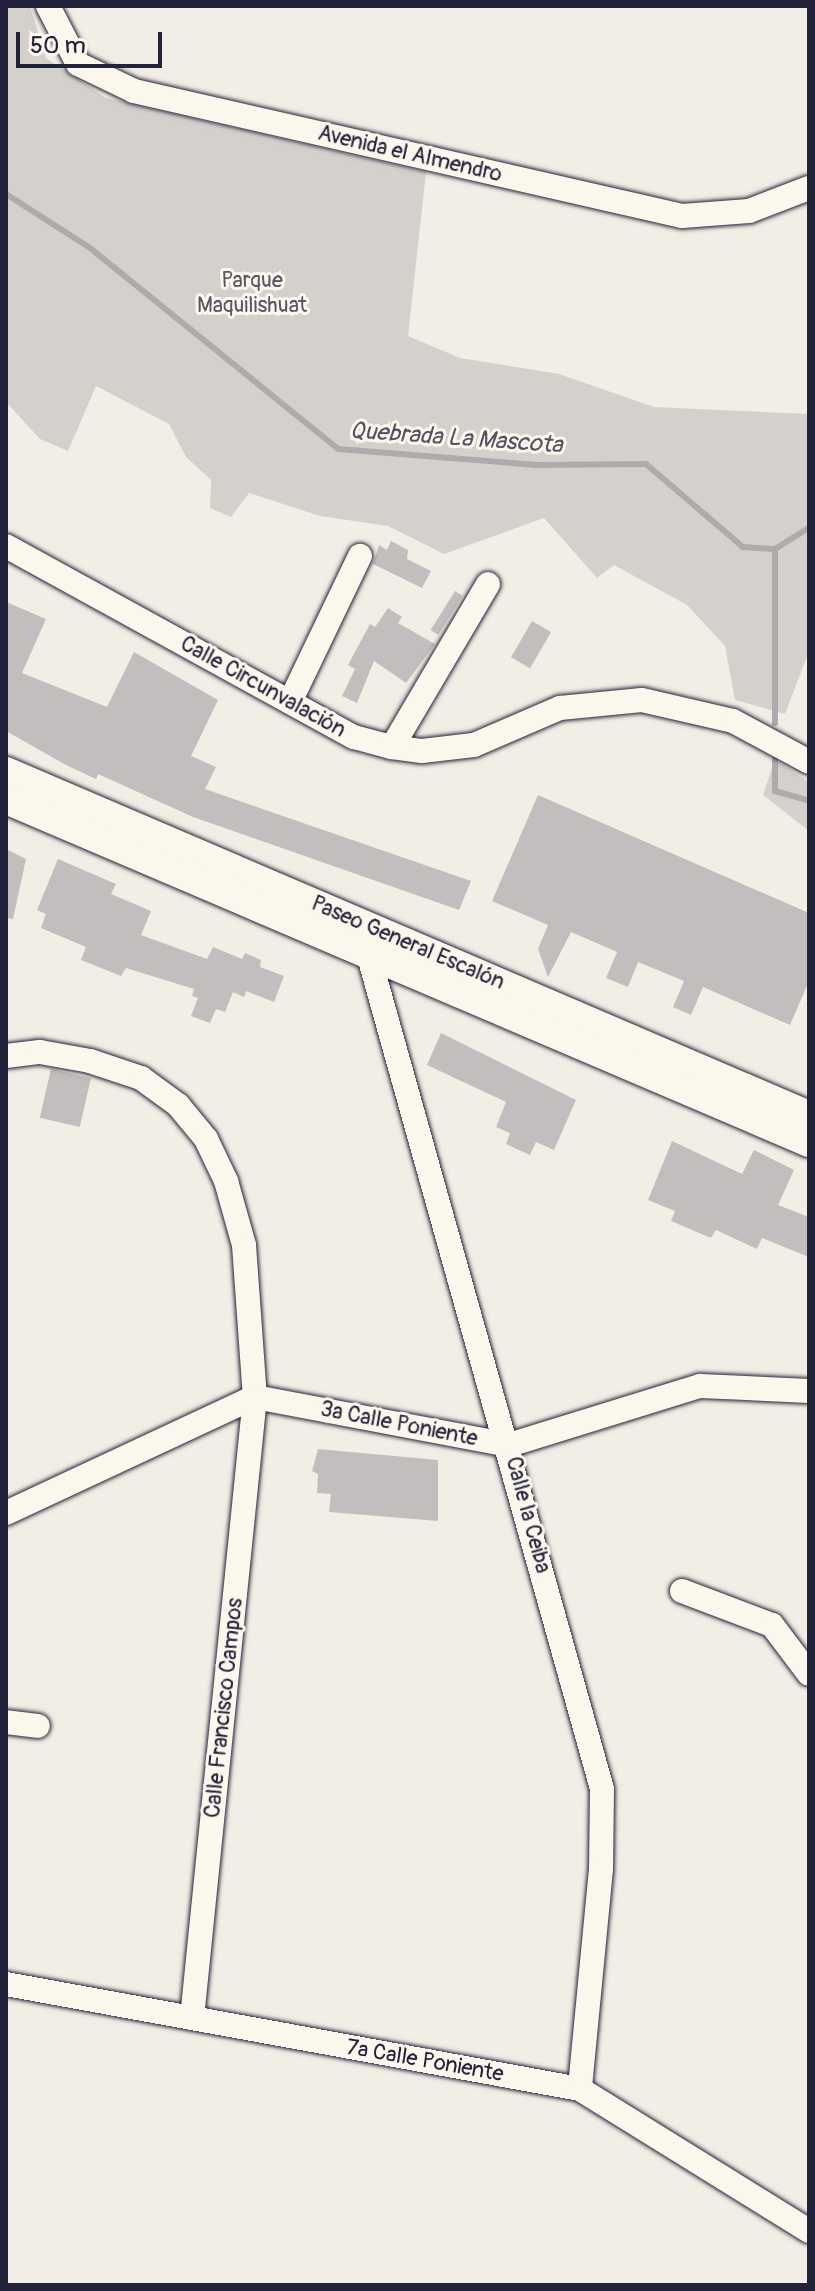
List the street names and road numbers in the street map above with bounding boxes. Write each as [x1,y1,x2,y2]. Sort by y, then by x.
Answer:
street label: Avenida el Almendro [315,120,505,188]
street label: Calle Circunvalación [176,631,350,743]
street label: Paseo General Escalón [307,890,509,996]
street label: 3a Calle Poniente [318,1396,480,1452]
street label: Calle la Ceiba [500,1454,556,1576]
street label: Calle Francisco Campos [199,1597,249,1819]
street label: 7a Calle Poniente [344,2034,506,2088]

